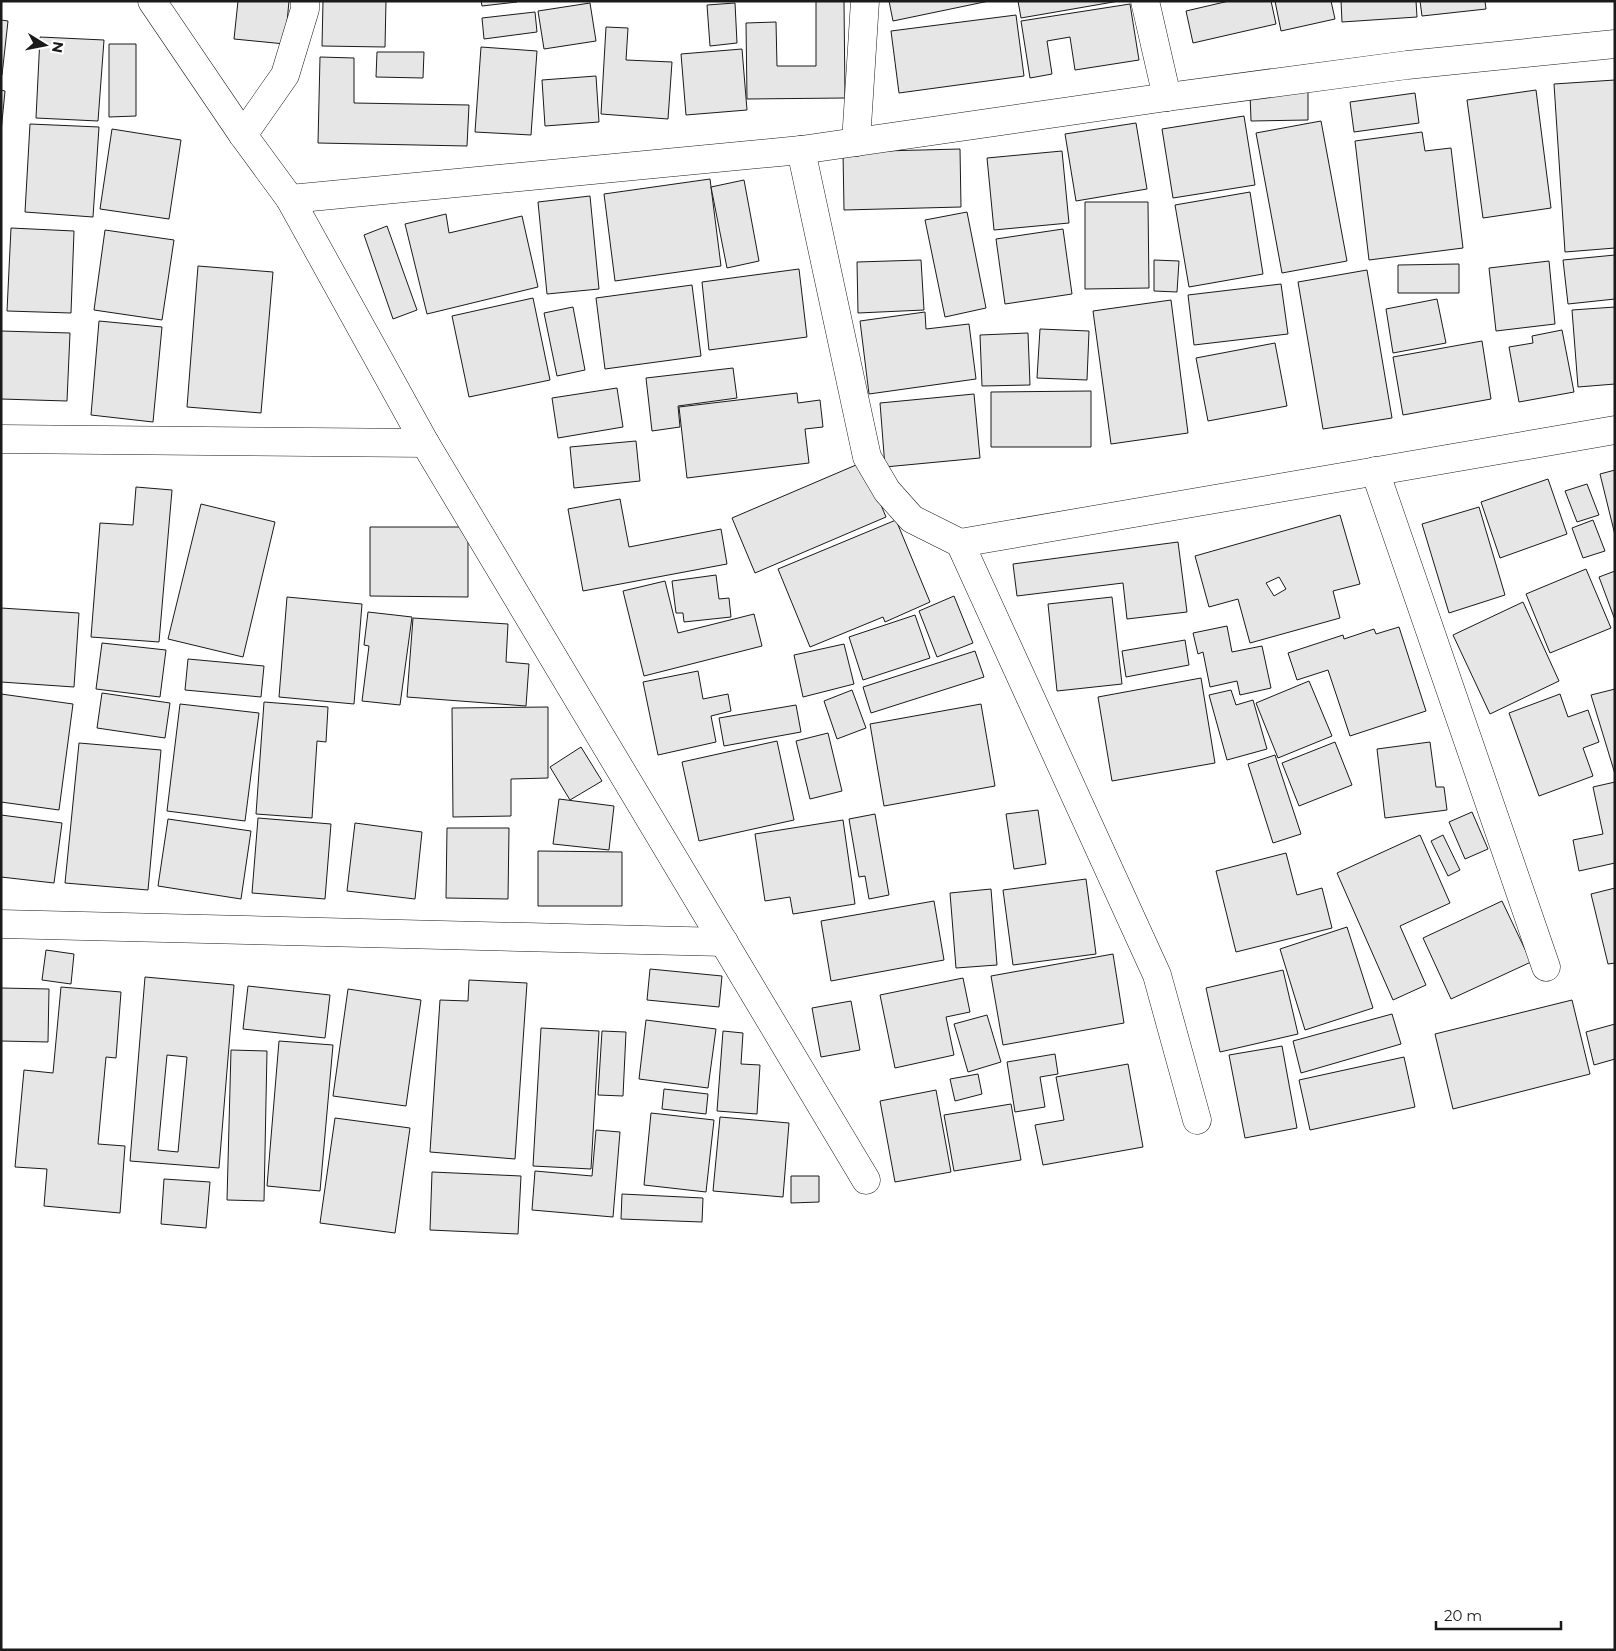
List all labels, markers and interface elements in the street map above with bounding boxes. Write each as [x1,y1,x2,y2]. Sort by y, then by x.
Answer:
north arrow [20,20,70,70]
text: N [48,40,68,54]
scale bar [1436,1598,1561,1630]
text: 20 m [1444,1606,1482,1625]

